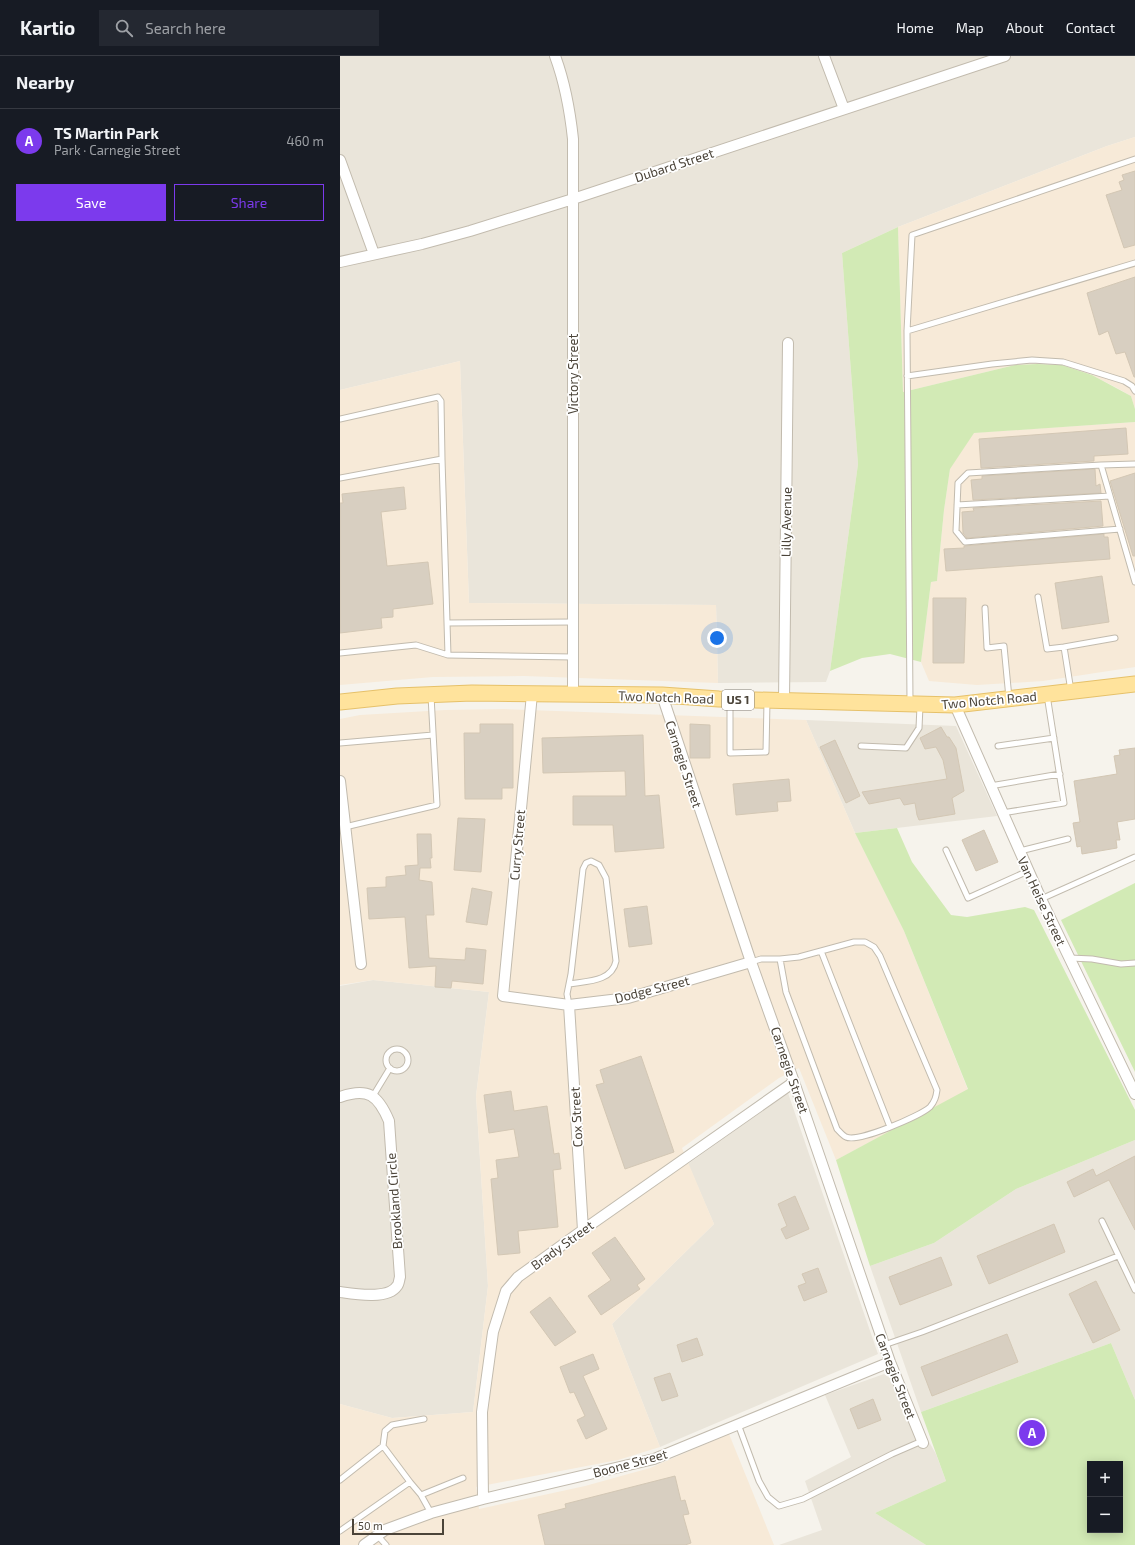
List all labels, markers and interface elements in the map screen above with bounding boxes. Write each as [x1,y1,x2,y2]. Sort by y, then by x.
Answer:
search box [99,10,379,46]
text: Kartio [20,16,75,39]
icon: search [113,17,135,39]
text: Search here [145,19,226,37]
text: Home [897,19,934,36]
text: Map [956,19,984,36]
text: About [1006,19,1044,36]
text: Contact [1066,19,1115,36]
text: Nearby [16,72,74,92]
text: TS Martin Park [54,124,159,142]
text: A [25,133,33,149]
text: 460 m [286,133,324,149]
text: Park · Carnegie Street [54,142,180,158]
street label: Dubard Street [632,145,716,185]
button: Save [16,184,166,221]
button: Share [174,184,324,221]
street label: Victory Street [565,334,581,414]
street label: Lilly Avenue [777,487,795,557]
your location [707,628,727,648]
street label: Two Notch Road [618,687,714,707]
street label: Two Notch Road [941,688,1037,712]
road number: US 1 [722,690,754,710]
street label: Carnegie Street [662,718,706,810]
street label: Curry Street [506,809,528,881]
street label: Van Heise Street [1014,854,1070,948]
street label: Dodge Street [613,972,691,1006]
street label: Carnegie Street [768,1024,812,1116]
street label: Cox Street [566,1086,586,1148]
street label: Brookland Circle [383,1152,405,1250]
street label: Brady Street [528,1217,596,1273]
street label: Carnegie Street [872,1331,920,1421]
pin: A [1019,1418,1045,1448]
street label: Boone Street [591,1445,669,1481]
map controls [1087,1461,1123,1533]
button: + [1087,1461,1123,1497]
button: − [1087,1497,1123,1533]
scale bar [352,1517,444,1536]
text: 50 m [358,1519,383,1532]

